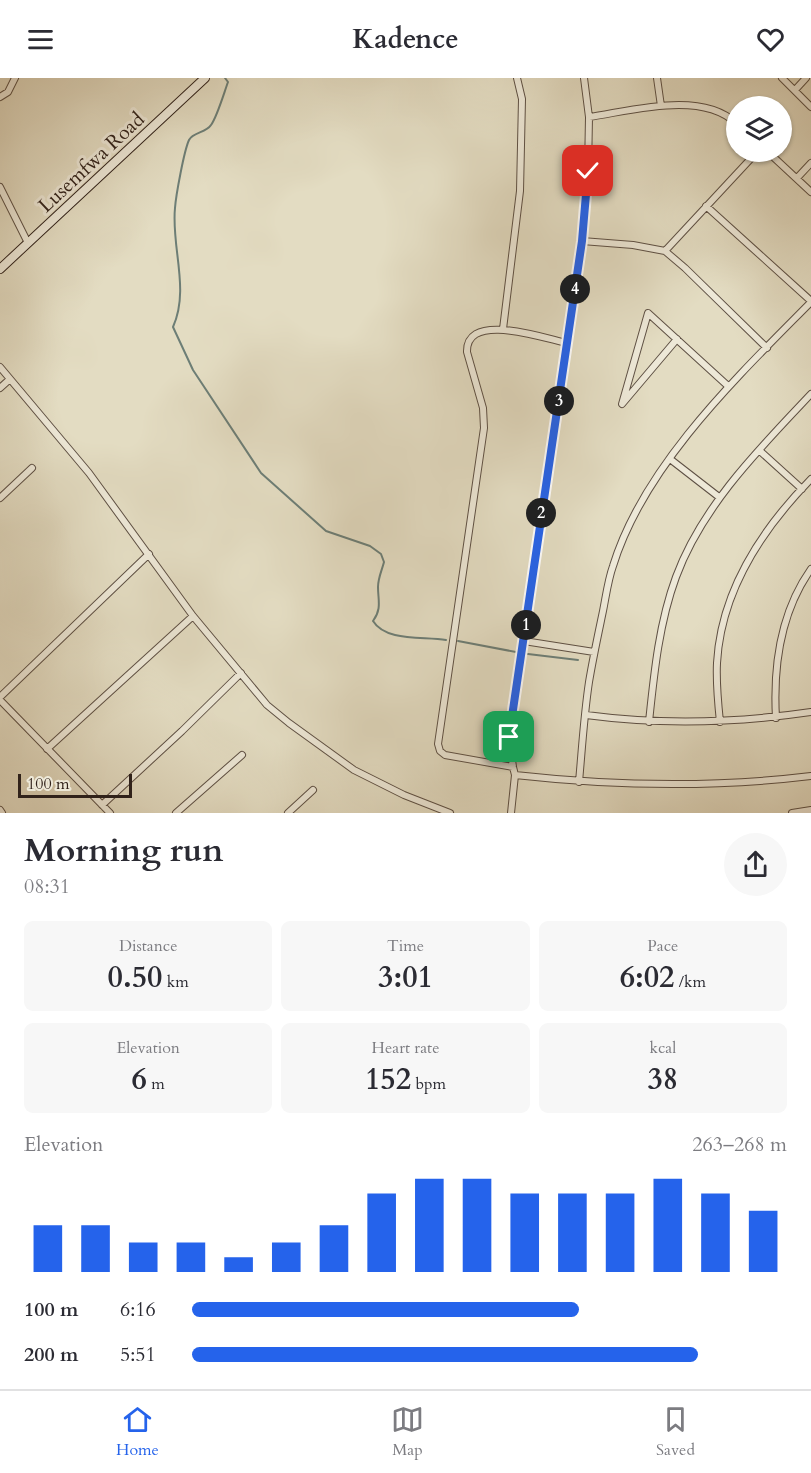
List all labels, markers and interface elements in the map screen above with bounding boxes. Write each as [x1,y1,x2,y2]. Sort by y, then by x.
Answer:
text: Kadence [352,21,459,58]
icon: menu [24,23,57,56]
icon: heart [754,23,787,56]
map controls [726,96,792,162]
button: layers [726,96,792,162]
street label: Lusemfwa Road [32,106,150,219]
pin [562,145,613,196]
icon: check [571,154,604,187]
pin: 4 [560,274,590,304]
text: 4 [571,278,579,300]
pin: 3 [544,386,574,416]
text: 3 [555,390,563,412]
pin: 2 [526,498,556,528]
text: 2 [537,502,545,524]
pin: 1 [511,610,541,640]
text: 1 [522,614,530,636]
pin [483,711,534,762]
icon: arrive [492,720,525,753]
scale bar [18,771,132,798]
text: 100 m [27,773,69,795]
text: Morning run [24,828,224,873]
button: share [724,833,787,896]
text: 08:31 [24,873,70,900]
text: Distance [119,935,177,957]
text: Time [387,935,424,957]
text: Pace [647,935,678,957]
text: 0.50 [108,957,162,998]
text: 3:01 [378,957,433,998]
text: 6:02 [620,957,674,998]
text: km [162,971,189,993]
text: /km [674,971,706,993]
text: Elevation [116,1037,180,1059]
text: Heart rate [372,1037,439,1059]
text: kcal [649,1037,676,1059]
text: 6 [132,1059,147,1100]
text: 152 [365,1059,411,1100]
text: 38 [647,1059,678,1100]
text: m [147,1073,165,1095]
text: bpm [411,1073,446,1095]
text: Elevation [24,1131,103,1158]
text: 263–268 m [692,1131,787,1158]
text: 100 m [24,1296,79,1323]
text: 6:16 [120,1296,156,1323]
text: 200 m [24,1341,79,1368]
text: 5:51 [120,1341,156,1368]
tab: Home [116,1403,159,1461]
tab: Map [391,1403,424,1461]
tab: Saved [656,1403,695,1461]

